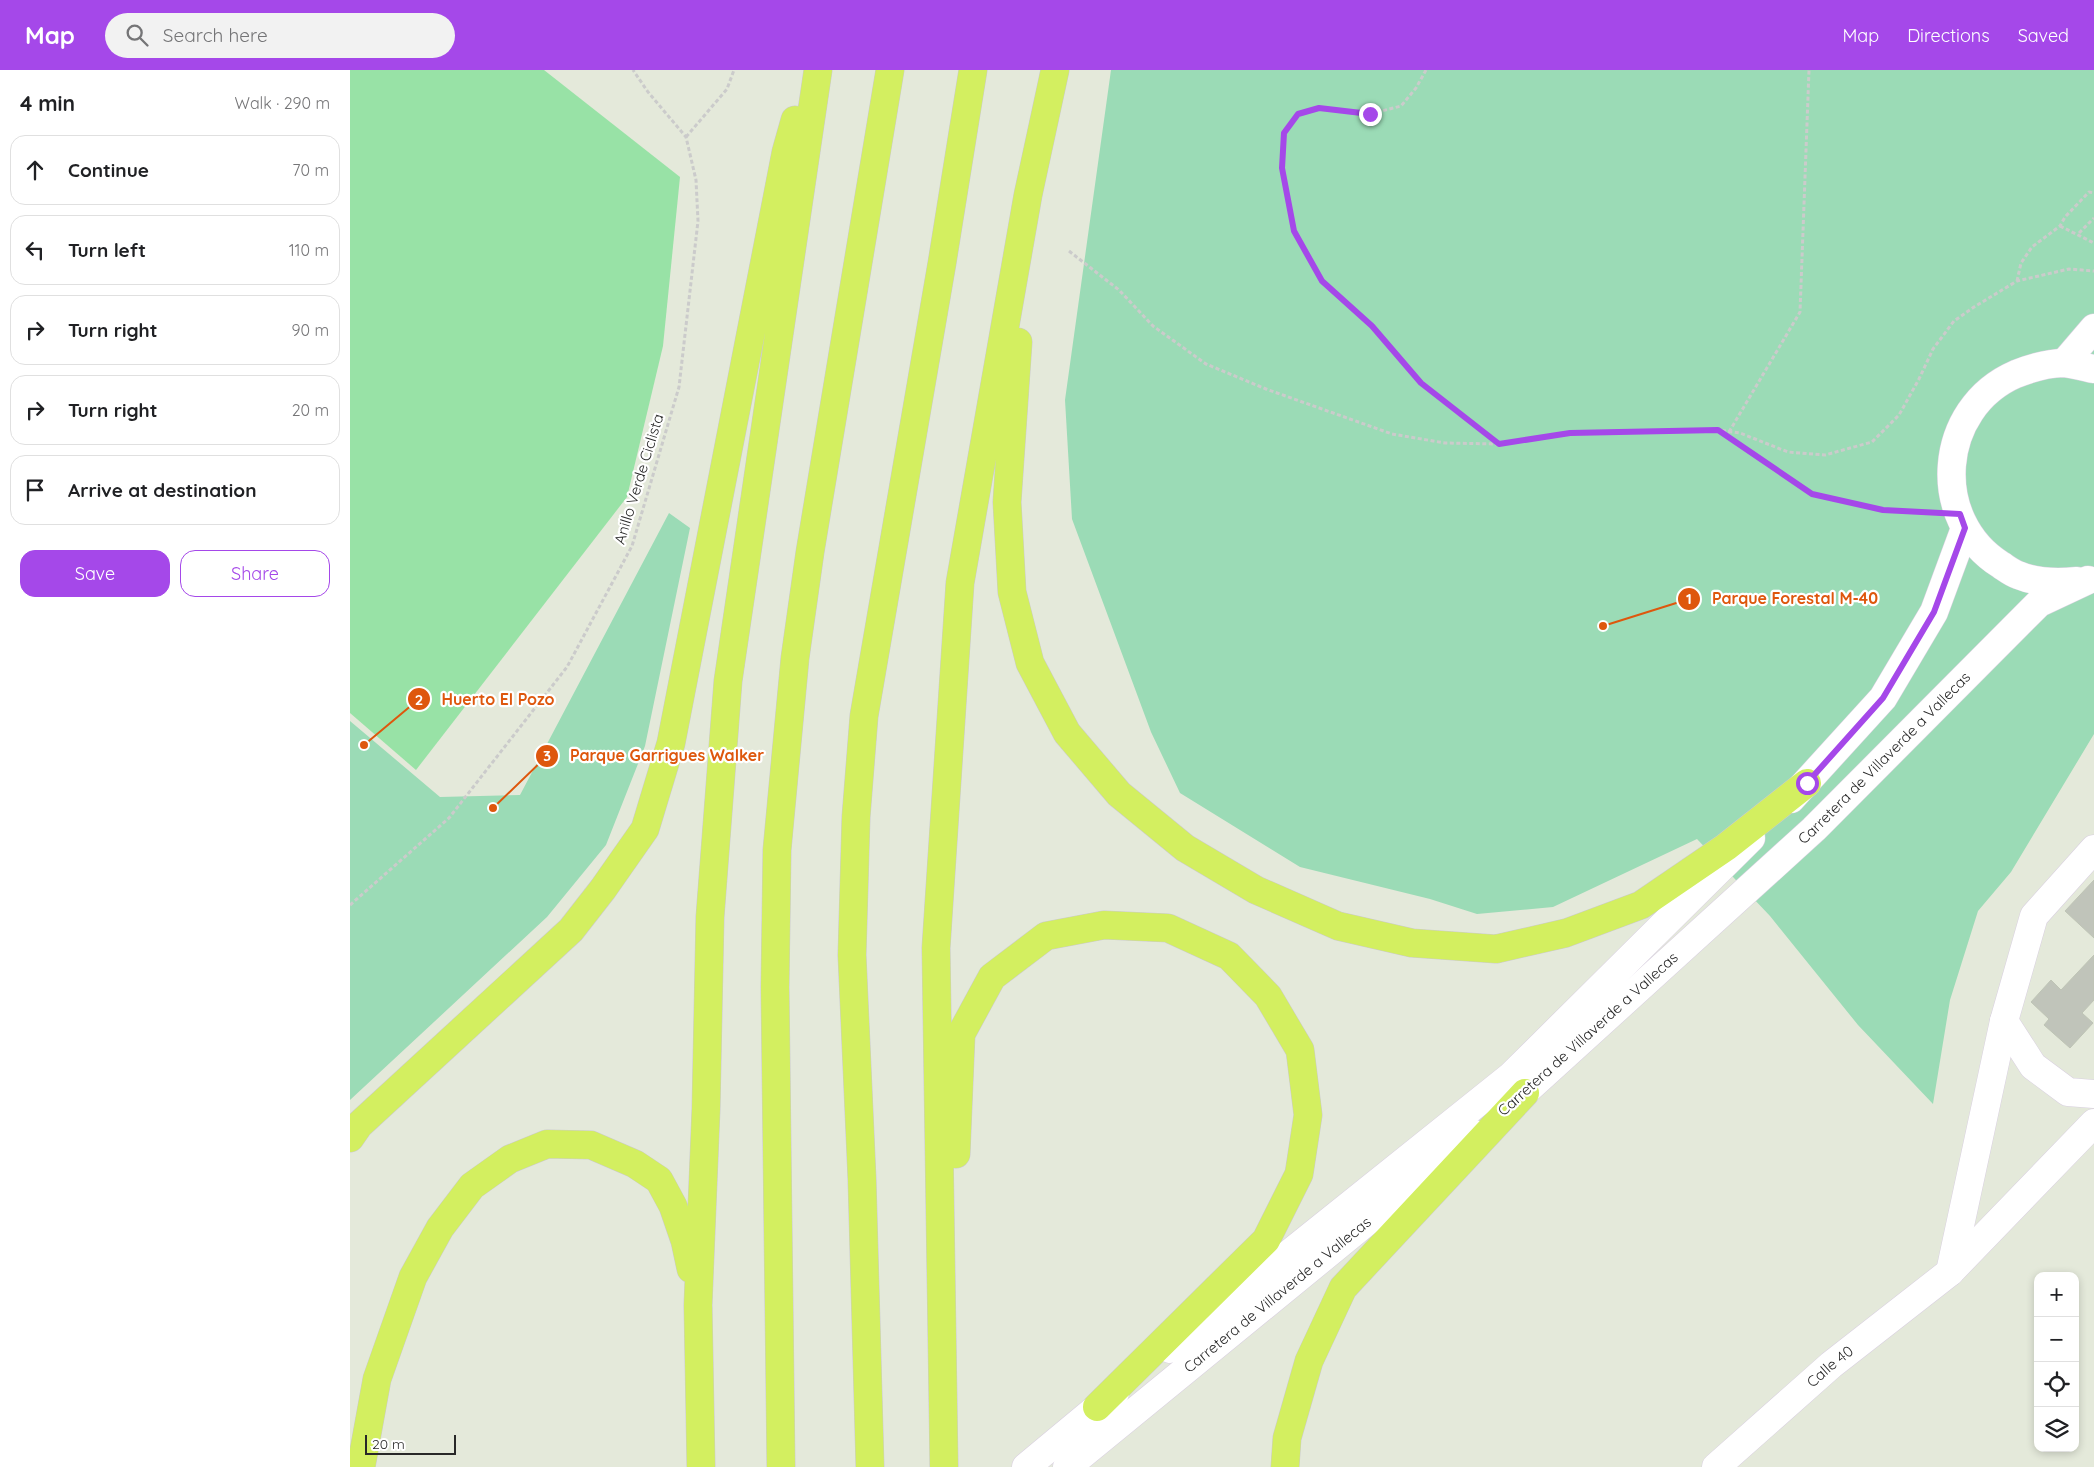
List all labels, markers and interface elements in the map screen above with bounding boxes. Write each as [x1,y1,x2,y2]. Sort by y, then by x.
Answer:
search box [105,13,455,58]
text: Map [25,20,75,50]
icon: search [123,21,151,49]
text: Search here [163,23,268,47]
text: Map [1842,24,1879,47]
text: Directions [1907,24,1990,47]
text: Saved [2018,24,2069,47]
text: 4 min [20,90,75,116]
text: Walk · 290 m [235,93,330,113]
route end [1359,103,1382,126]
icon: ahead [21,156,49,184]
text: Continue [68,158,149,182]
text: 70 m [292,160,329,180]
icon: left [21,236,49,264]
text: Turn left [68,238,146,262]
text: 110 m [289,240,329,260]
icon: right [21,316,49,344]
text: Turn right [68,318,157,342]
text: 90 m [292,320,329,340]
icon: right [21,396,49,424]
text: Turn right [68,398,157,422]
text: 20 m [292,400,329,420]
street label: Anillo Verde Ciclista [610,411,667,546]
icon: arrive [21,476,49,504]
text: Arrive at destination [68,478,257,502]
button: Save [20,550,170,597]
button: Share [180,550,330,597]
callout: Parque Forestal M-40 [1677,583,1888,614]
text: Parque Forestal M-40 [1712,588,1878,608]
text: 1 [1686,589,1692,608]
street label: Carretera de Villaverde a Vallecas [1794,667,1974,848]
callout: Huerto El Pozo [407,684,565,715]
text: Huerto El Pozo [441,689,555,709]
text: 2 [415,690,423,709]
callout: Parque Garrigues Walker [535,740,774,771]
text: Parque Garrigues Walker [570,745,764,765]
text: 3 [543,746,551,765]
route start [1796,772,1819,795]
street label: Carretera de Villaverde a Vallecas [1494,948,1682,1120]
street label: Carretera de Villaverde a Vallecas [1180,1212,1375,1377]
map controls [2034,1272,2079,1452]
button: + [2034,1272,2079,1317]
button: − [2034,1317,2079,1362]
street label: Calle 40 [1802,1341,1857,1391]
button: locate [2034,1362,2079,1407]
button: layers [2034,1407,2079,1452]
scale bar [365,1432,456,1455]
text: 20 m [372,1435,405,1453]

